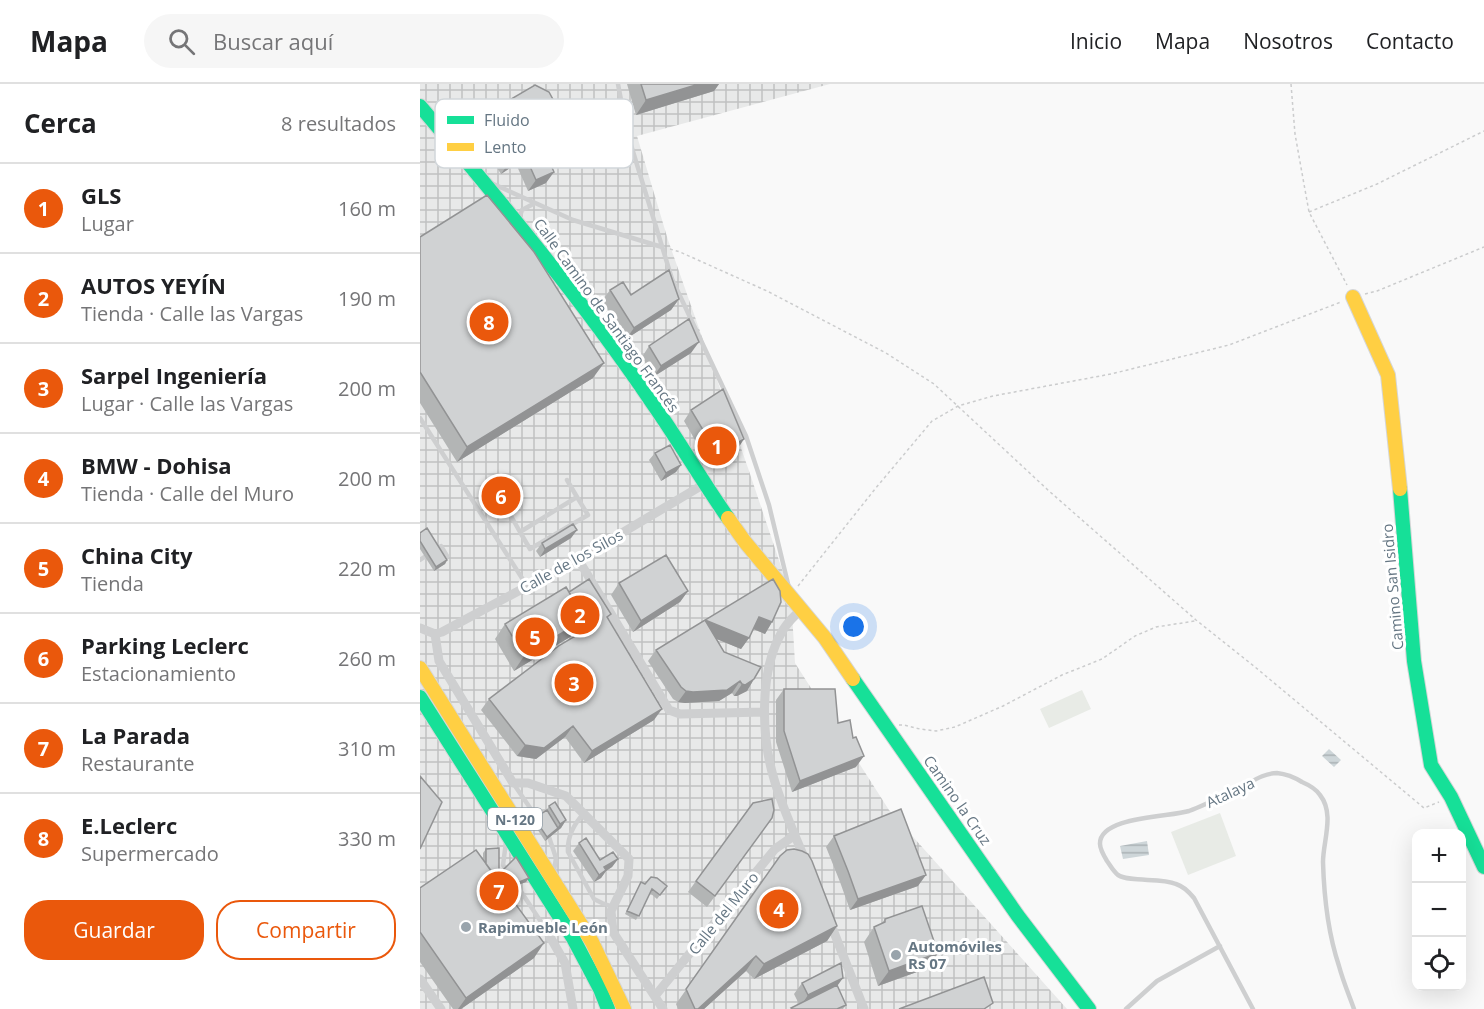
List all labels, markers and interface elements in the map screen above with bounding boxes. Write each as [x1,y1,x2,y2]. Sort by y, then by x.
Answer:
search box [144,14,564,68]
text: Mapa [30,22,108,60]
icon: search [165,25,198,58]
text: Buscar aquí [213,26,333,56]
text: Inicio [1070,27,1122,55]
text: Mapa [1155,27,1210,55]
text: Nosotros [1243,27,1333,55]
text: Contacto [1366,27,1454,55]
legend [435,99,633,168]
text: Cerca [24,105,97,141]
text: Fluido [484,109,530,131]
text: 8 resultados [281,110,396,137]
text: Lento [484,136,526,158]
text: GLS [81,180,121,210]
text: 1 [38,195,49,222]
text: 160 m [338,195,396,222]
text: Lugar [81,210,134,237]
street label: Calle Camino de Santiago Francés [530,214,684,416]
text: AUTOS YEYÍN [81,270,226,300]
text: 2 [38,285,49,312]
text: 190 m [338,285,396,312]
text: Tienda · Calle las Vargas [81,300,303,327]
pin: 8 [470,300,508,344]
text: Sarpel Ingeniería [81,360,267,390]
text: 3 [38,375,49,402]
text: 200 m [338,375,396,402]
text: Lugar · Calle las Vargas [81,390,293,417]
pin: 1 [698,424,736,469]
text: BMW - Dohisa [81,450,232,480]
text: 4 [38,465,49,492]
text: 200 m [338,465,396,492]
pin: 6 [482,474,520,518]
text: Tienda · Calle del Muro [81,480,294,507]
street label: Camino San Isidro [1377,523,1407,651]
street label: Calle de los Silos [516,524,626,598]
text: China City [81,540,192,570]
text: 5 [38,555,49,582]
text: 220 m [338,555,396,582]
text: Tienda [81,570,144,597]
pin: 2 [560,592,600,638]
your location [839,612,868,641]
pin: 5 [516,614,554,660]
text: Parking Leclerc [81,630,249,660]
text: 6 [38,645,49,672]
text: 260 m [338,645,396,672]
text: Estacionamiento [81,660,236,687]
pin: 3 [554,660,594,706]
text: La Parada [81,720,190,750]
text: 7 [38,735,49,762]
text: 310 m [338,735,396,762]
text: Restaurante [81,750,195,777]
street label: Camino la Cruz [920,751,996,849]
street label: Atalaya [1203,772,1257,812]
road number: N-120 [488,808,542,830]
text: E.Leclerc [81,810,177,840]
text: 8 [38,825,49,852]
text: 330 m [338,825,396,852]
map controls [1412,829,1466,991]
button: + [1412,829,1466,883]
text: Supermercado [81,840,219,867]
pin: 7 [480,868,518,914]
street label: Calle del Muro [684,868,762,958]
button: − [1412,883,1466,937]
pin: 4 [760,886,798,932]
button: Guardar [24,900,204,960]
button: Compartir [216,900,396,960]
place label: Rapimueble León [478,917,608,937]
marker: Rapimueble León [459,920,473,934]
place label: Automóviles Rs 07 [908,936,1002,973]
button: locate [1412,937,1466,991]
marker: Automóviles Rs 07 [889,948,903,962]

